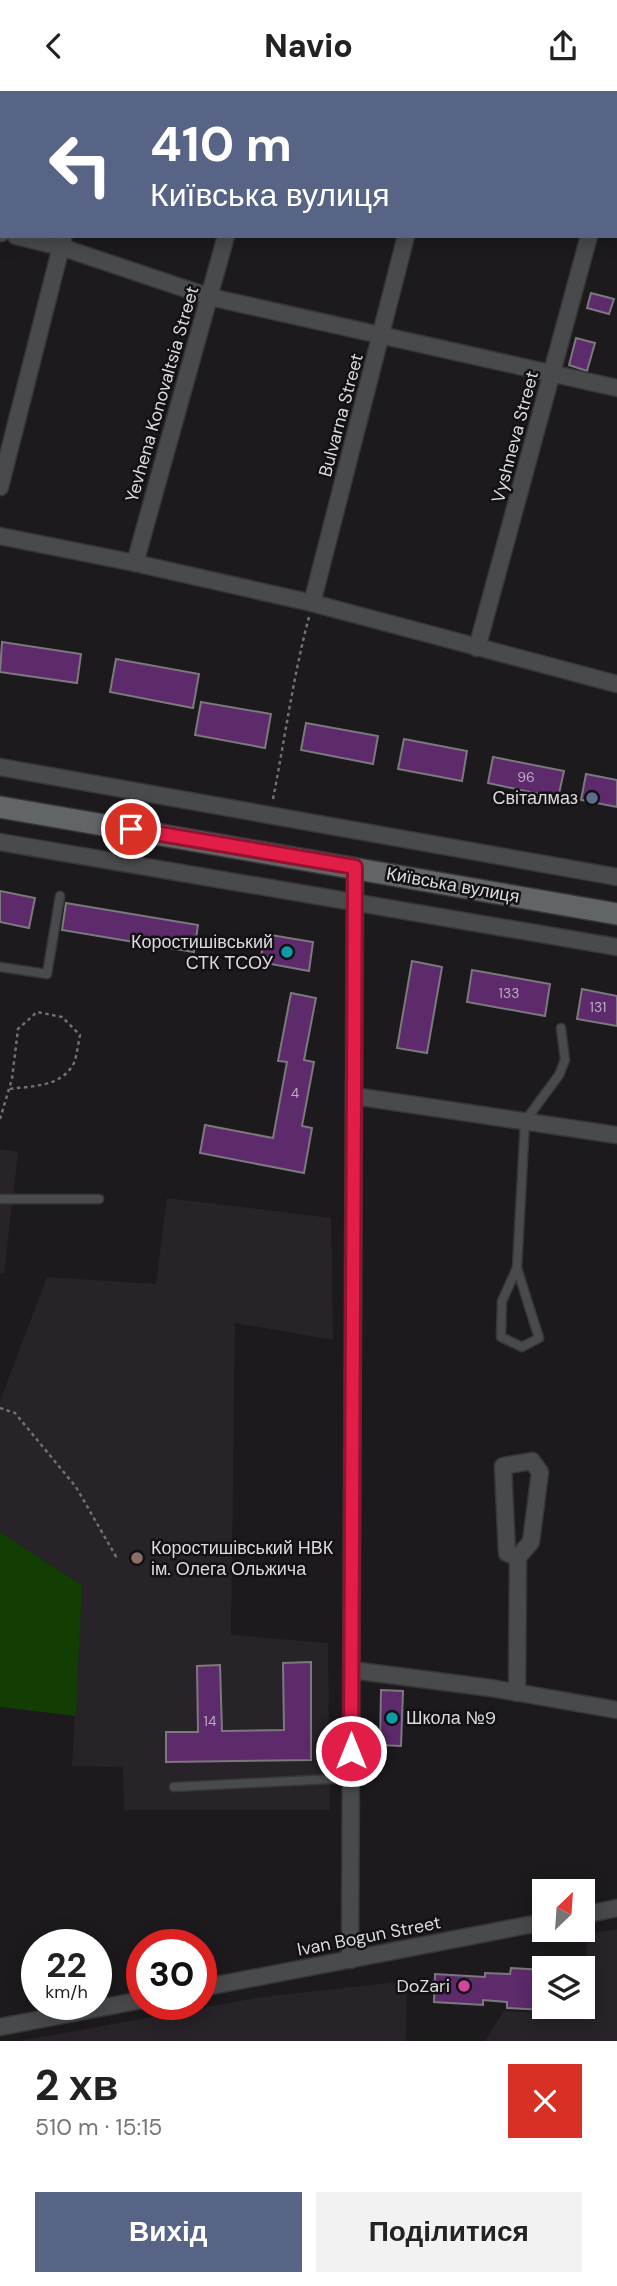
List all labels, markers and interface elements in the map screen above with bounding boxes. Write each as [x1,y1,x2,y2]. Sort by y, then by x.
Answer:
text: Navio [264,25,353,67]
icon: back [35,27,73,65]
icon: share [544,27,582,65]
text: 410 m [150,112,292,176]
icon: left [35,119,126,210]
text: Київська вулиця [150,174,390,216]
street label: Yevhena Konovaltsia Street [120,283,204,505]
street label: Bulvarna Street [313,351,369,479]
street label: Vyshneva Street [486,368,544,506]
house number: 96 [517,768,535,786]
place label: Світалмаз [492,786,578,810]
marker: Світалмаз [584,790,600,806]
pin [101,799,161,859]
icon: arrive [112,810,150,848]
street label: Київська вулиця [385,861,521,909]
place label: Коростишівський СТК ТСОУ [131,930,274,975]
marker: Коростишівський СТК ТСОУ [279,944,295,960]
house number: 133 [499,984,519,1002]
house number: 131 [590,998,606,1016]
house number: 4 [291,1084,300,1102]
place label: Коростишівський НВК ім. Олега Ольжича [151,1536,334,1581]
marker: Коростишівський НВК ім. Олега Ольжича [129,1550,145,1566]
place label: Школа №9 [406,1706,496,1730]
marker: Школа №9 [384,1710,400,1726]
house number: 14 [204,1712,217,1730]
position arrow [314,1714,388,1788]
north arrow [532,1879,595,1943]
map controls [532,1879,595,2019]
street label: Ivan Bogun Street [295,1910,443,1962]
speed limit sign: 30 [126,1929,217,2020]
text: 22 [46,1942,87,1988]
button: layers [532,1956,595,2019]
place label: DoZari [396,1974,450,1998]
marker: DoZari [456,1978,472,1994]
text: km/h [45,1980,88,2004]
text: 2 хв [35,2058,118,2113]
button: close [508,2064,582,2138]
text: 510 m · 15:15 [35,2112,162,2142]
button: Вихід [35,2192,302,2272]
button: Поділитися [316,2192,582,2272]

